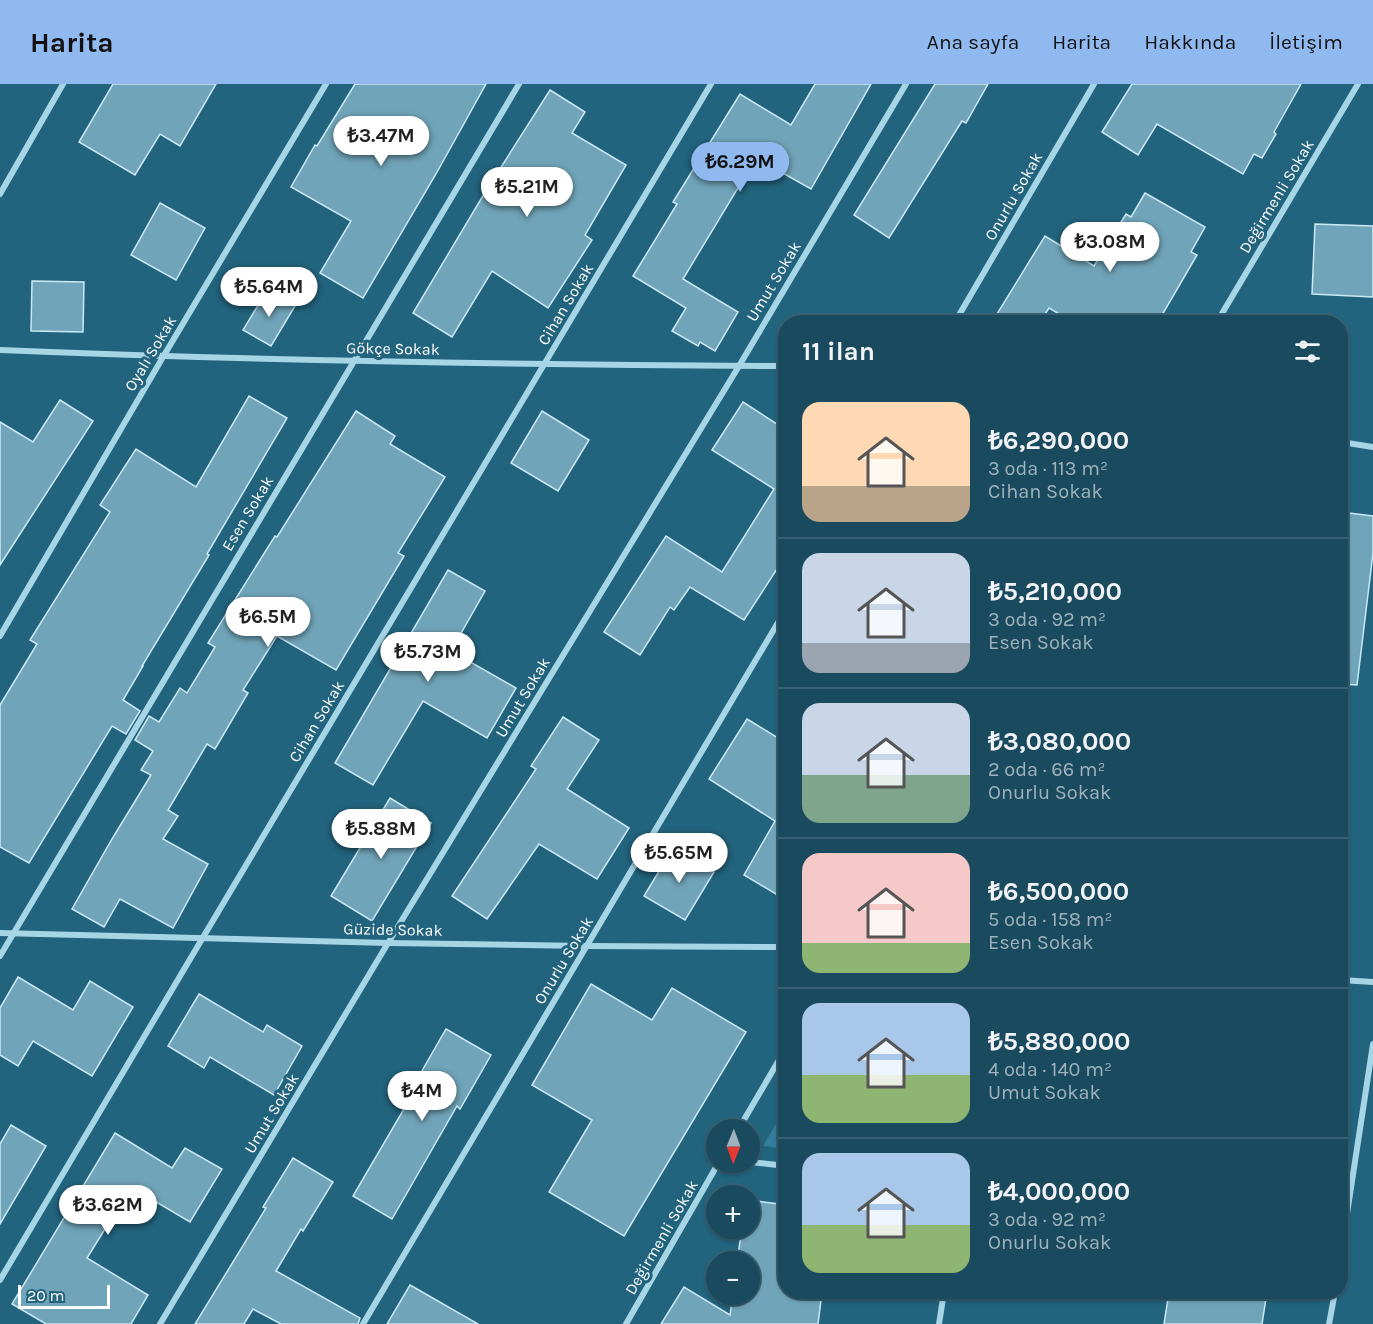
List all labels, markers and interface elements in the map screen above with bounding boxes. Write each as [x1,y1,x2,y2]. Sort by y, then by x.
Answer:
text: Harita [30,26,114,59]
text: Ana sayfa [927,30,1019,54]
text: Harita [1052,30,1111,54]
text: Hakkında [1144,30,1236,54]
text: İletişim [1269,30,1343,54]
pin: ₺3.47M [332,116,430,167]
text: ₺3.47M [347,124,415,147]
street label: Değirmenli Sokak [1235,136,1318,257]
pin: ₺6.29M [691,142,789,193]
street label: Onurlu Sokak [981,149,1046,244]
text: ₺6.29M [705,150,775,173]
pin: ₺5.21M [478,167,576,218]
text: ₺5.21M [495,175,559,198]
pin: ₺3.08M [1061,222,1159,273]
text: ₺3.08M [1074,230,1146,253]
street label: Umut Sokak [742,238,805,325]
street label: Cihan Sokak [534,260,597,348]
pin: ₺5.64M [220,267,318,318]
text: ₺5.64M [235,275,303,298]
street label: Oyalı Sokak [120,312,180,395]
icon: filters [1291,335,1324,368]
text: 11 ilan [802,336,875,367]
street label: Gökçe Sokak [346,338,440,359]
text: ₺6,290,000 [988,425,1129,456]
icon: home [850,426,922,498]
text: 3 oda · 113 m² [988,457,1108,480]
street label: Esen Sokak [218,472,277,554]
text: Cihan Sokak [988,480,1103,503]
text: ₺5,210,000 [988,576,1122,607]
icon: home [850,577,922,649]
pin: ₺6.5M [226,597,310,648]
text: ₺6.5M [239,605,297,628]
text: 3 oda · 92 m² [988,608,1106,631]
text: Esen Sokak [988,631,1093,654]
pin: ₺5.73M [379,632,477,683]
text: ₺5.73M [394,640,462,663]
street label: Umut Sokak [491,654,554,741]
street label: Cihan Sokak [285,677,348,765]
text: ₺3,080,000 [988,726,1131,757]
icon: home [850,727,922,799]
text: 2 oda · 66 m² [988,758,1106,781]
text: Onurlu Sokak [988,781,1111,804]
pin: ₺5.88M [332,809,430,860]
text: ₺5.88M [346,817,416,840]
pin: ₺5.65M [630,833,728,884]
text: ₺5.65M [645,841,713,864]
text: ₺6,500,000 [988,876,1129,907]
icon: home [850,877,922,949]
text: 5 oda · 158 m² [988,908,1113,931]
street label: Onurlu Sokak [530,913,597,1007]
street label: Güzide Sokak [343,919,443,940]
text: Esen Sokak [988,931,1093,954]
text: ₺5,880,000 [988,1026,1131,1057]
icon: home [850,1027,922,1099]
text: 4 oda · 140 m² [988,1058,1112,1081]
street label: Umut Sokak [240,1070,303,1157]
pin: ₺4M [393,1071,451,1122]
text: ₺4M [402,1079,442,1102]
text: Umut Sokak [988,1081,1101,1104]
north arrow [706,1119,760,1173]
map controls [706,1119,760,1305]
street label: Değirmenli Sokak [621,1176,702,1298]
text: ₺4,000,000 [988,1176,1130,1207]
icon: home [850,1177,922,1249]
pin: ₺3.62M [59,1185,157,1236]
button: + [706,1185,760,1239]
text: ₺3.62M [73,1193,143,1216]
text: 3 oda · 92 m² [988,1208,1106,1231]
text: Onurlu Sokak [988,1231,1111,1254]
button: − [706,1251,760,1305]
scale bar [18,1282,110,1310]
text: 20 m [27,1286,65,1305]

